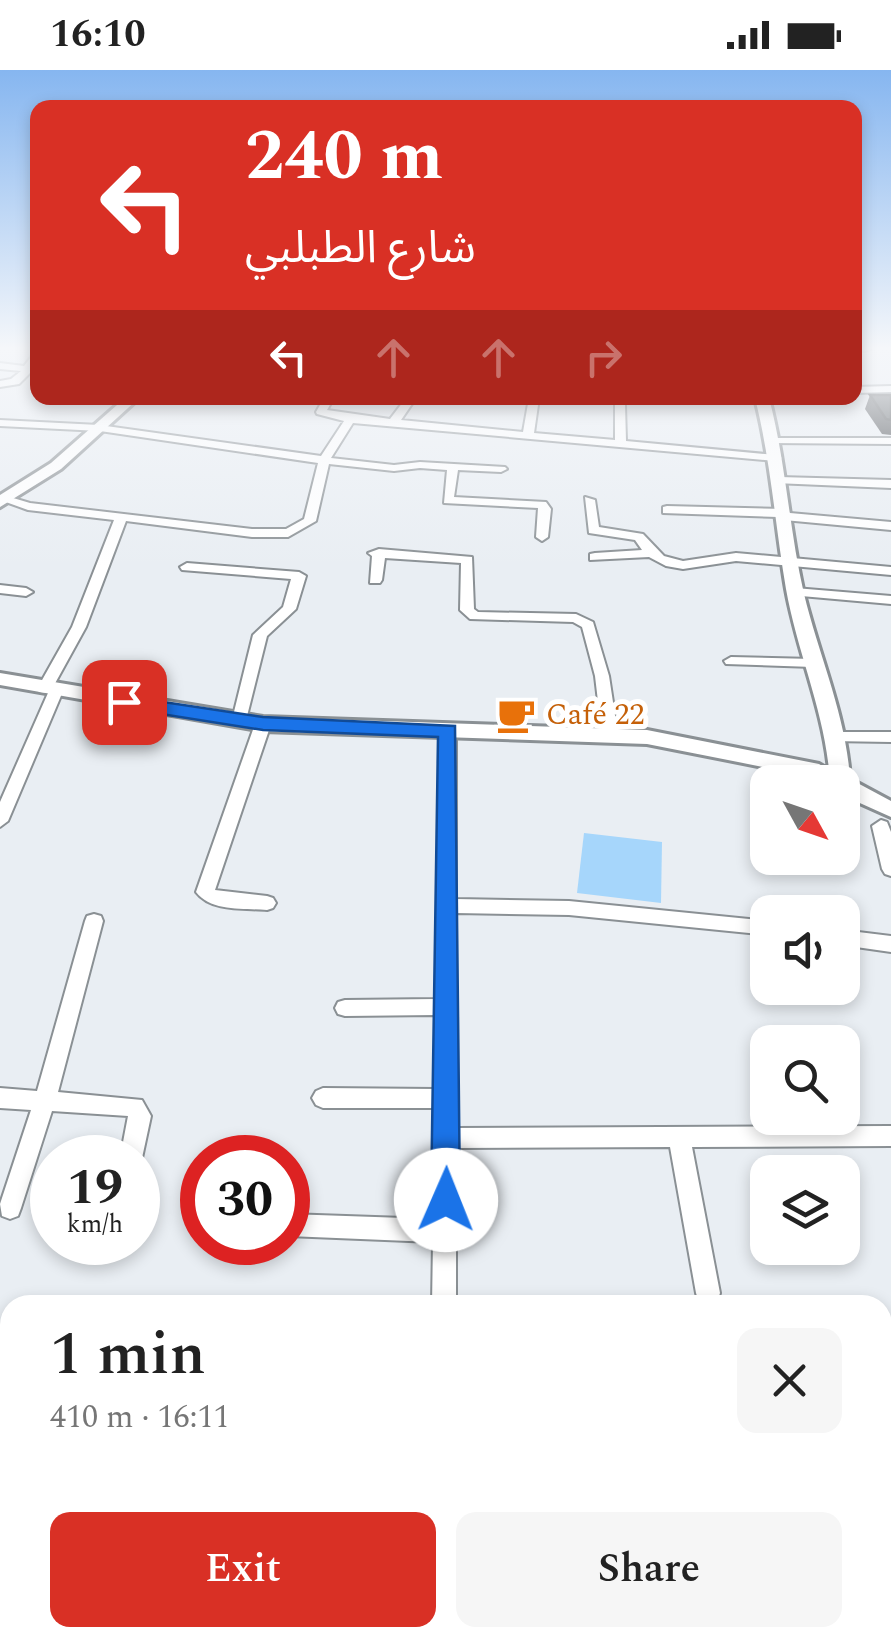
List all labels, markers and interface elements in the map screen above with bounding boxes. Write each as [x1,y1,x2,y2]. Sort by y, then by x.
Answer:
text: 16:10 [50,6,145,64]
text: 240 m [245,104,443,210]
icon: left [80,140,210,270]
text: شارع الطبلبي [245,214,476,283]
icon: left [261,330,316,385]
icon: ahead [366,330,421,385]
icon: ahead [471,330,526,385]
icon: right [576,330,631,385]
pin [82,660,167,745]
icon: arrive [97,675,152,730]
place label: Café 22 [546,692,644,738]
cafe icon: Café 22 [495,694,537,736]
north arrow [750,765,860,875]
map controls [750,765,860,1265]
button: sound [750,895,860,1005]
button: search [750,1025,860,1135]
speed limit sign: 30 [180,1135,310,1265]
position arrow [394,1148,498,1252]
text: 19 [67,1150,123,1226]
button: layers [750,1155,860,1265]
text: km/h [67,1206,123,1244]
text: 1 min [50,1309,206,1401]
button: close [737,1328,842,1433]
text: 410 m · 16:11 [50,1393,230,1442]
button: Exit [50,1512,436,1627]
button: Share [456,1512,842,1627]

